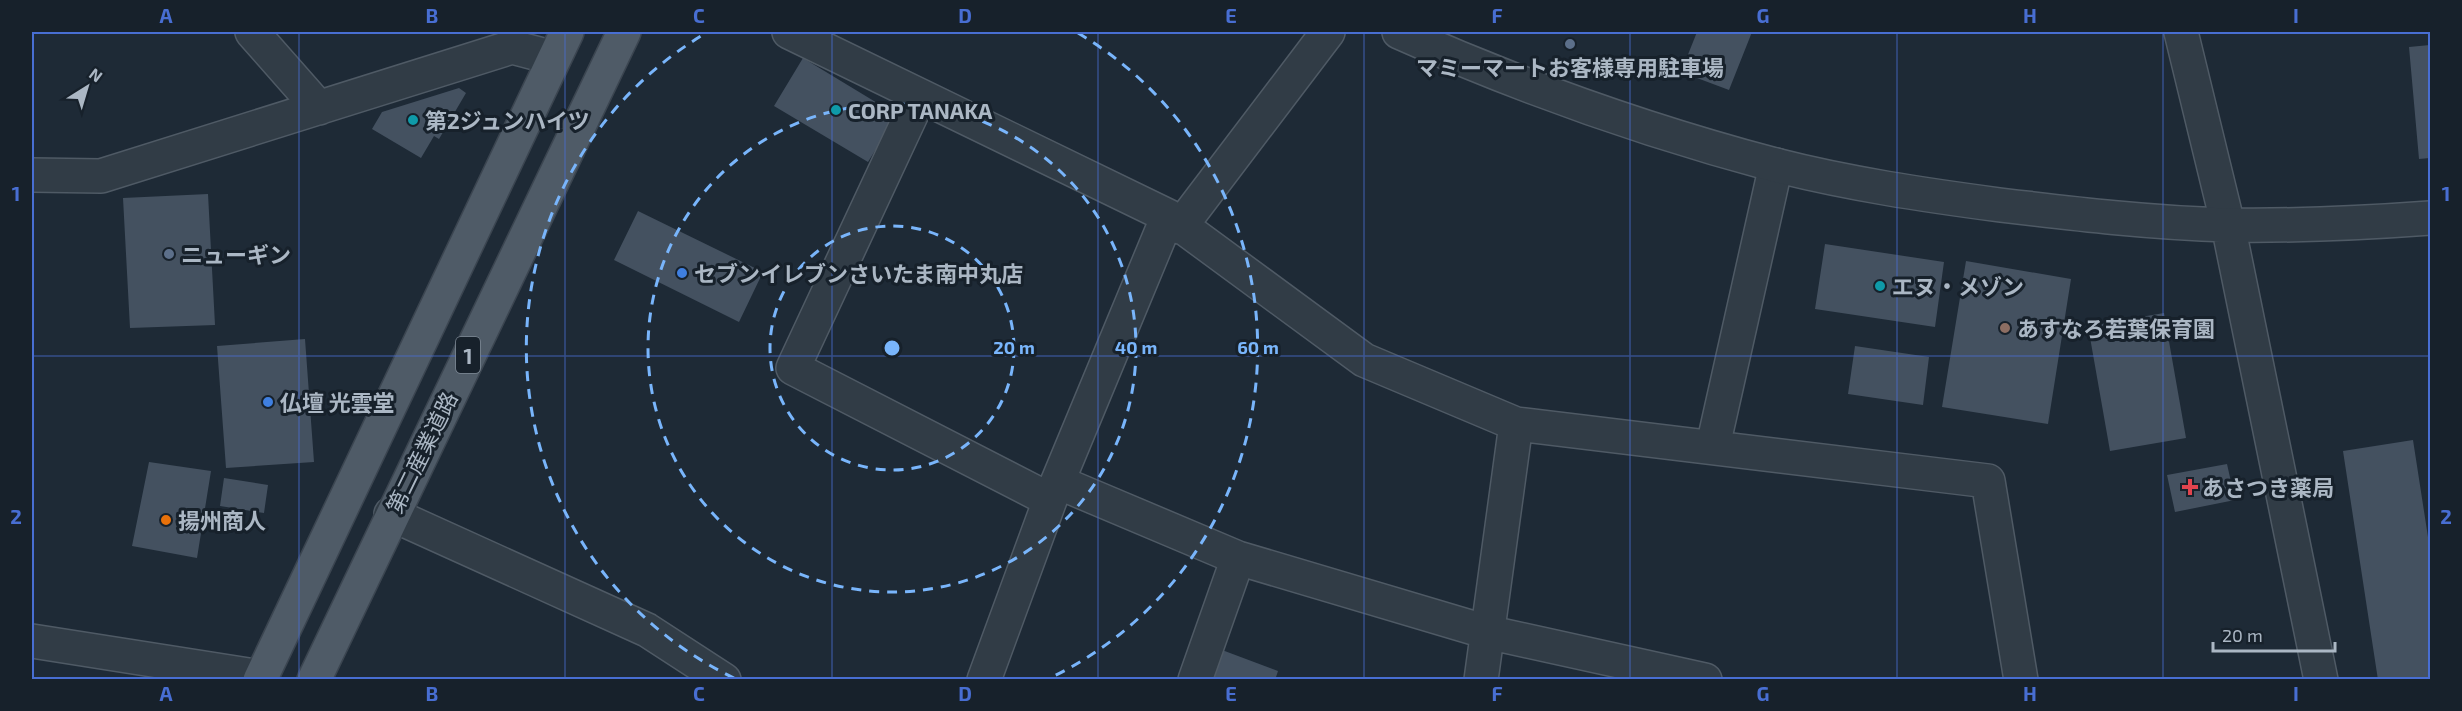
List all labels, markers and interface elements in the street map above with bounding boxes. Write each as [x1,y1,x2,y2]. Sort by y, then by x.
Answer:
text: A [159,3,173,27]
text: B [426,3,438,27]
text: C [693,3,705,27]
text: D [958,3,972,27]
text: E [1225,3,1237,27]
text: F [1491,3,1503,27]
text: G [1757,3,1769,27]
text: H [2023,3,2037,27]
text: I [2293,3,2299,27]
marker: マミーマートお客様専用駐車場 [1563,37,1577,51]
place label: マミーマートお客様専用駐車場 [1416,54,1724,80]
north arrow [57,57,117,117]
text: N [86,64,107,86]
place label: CORP TANAKA [848,97,993,123]
marker: CORP TANAKA [829,103,843,117]
place label: 第2ジュンハイツ [425,107,590,133]
marker: 第2ジュンハイツ [406,113,420,127]
text: 1 [12,181,20,205]
text: 1 [2442,181,2450,205]
place label: ニューギン [181,241,291,267]
marker: ニューギン [162,247,176,261]
place label: セブンイレブンさいたま南中丸店 [694,260,1023,286]
marker: セブンイレブンさいたま南中丸店 [675,266,689,280]
place label: エヌ・メゾン [1892,273,2024,299]
marker: エヌ・メゾン [1873,279,1887,293]
place label: あすなろ若葉保育園 [2017,315,2215,341]
marker: あすなろ若葉保育園 [1998,321,2012,335]
text: 20 m [993,336,1035,358]
text: 40 m [1115,336,1157,358]
text: 60 m [1237,336,1279,358]
road number: 1 [456,337,480,373]
centre of rings [882,338,902,358]
street label: 第二産業道路 [380,387,462,517]
place label: 仏壇 光雲堂 [280,389,395,415]
marker: 仏壇 光雲堂 [261,395,275,409]
place label: あさつき薬局 [2202,474,2334,500]
marker: あさつき薬局 [2183,480,2197,494]
text: 2 [10,504,22,528]
text: 2 [2440,504,2452,528]
place label: 揚州商人 [178,507,266,533]
marker: 揚州商人 [159,513,173,527]
scale bar [2213,615,2334,653]
text: 20 m [2222,624,2263,646]
text: A [159,681,173,705]
text: B [426,681,438,705]
text: C [693,681,705,705]
text: D [958,681,972,705]
text: E [1225,681,1237,705]
text: F [1491,681,1503,705]
text: G [1757,681,1769,705]
text: H [2023,681,2037,705]
text: I [2293,681,2299,705]

